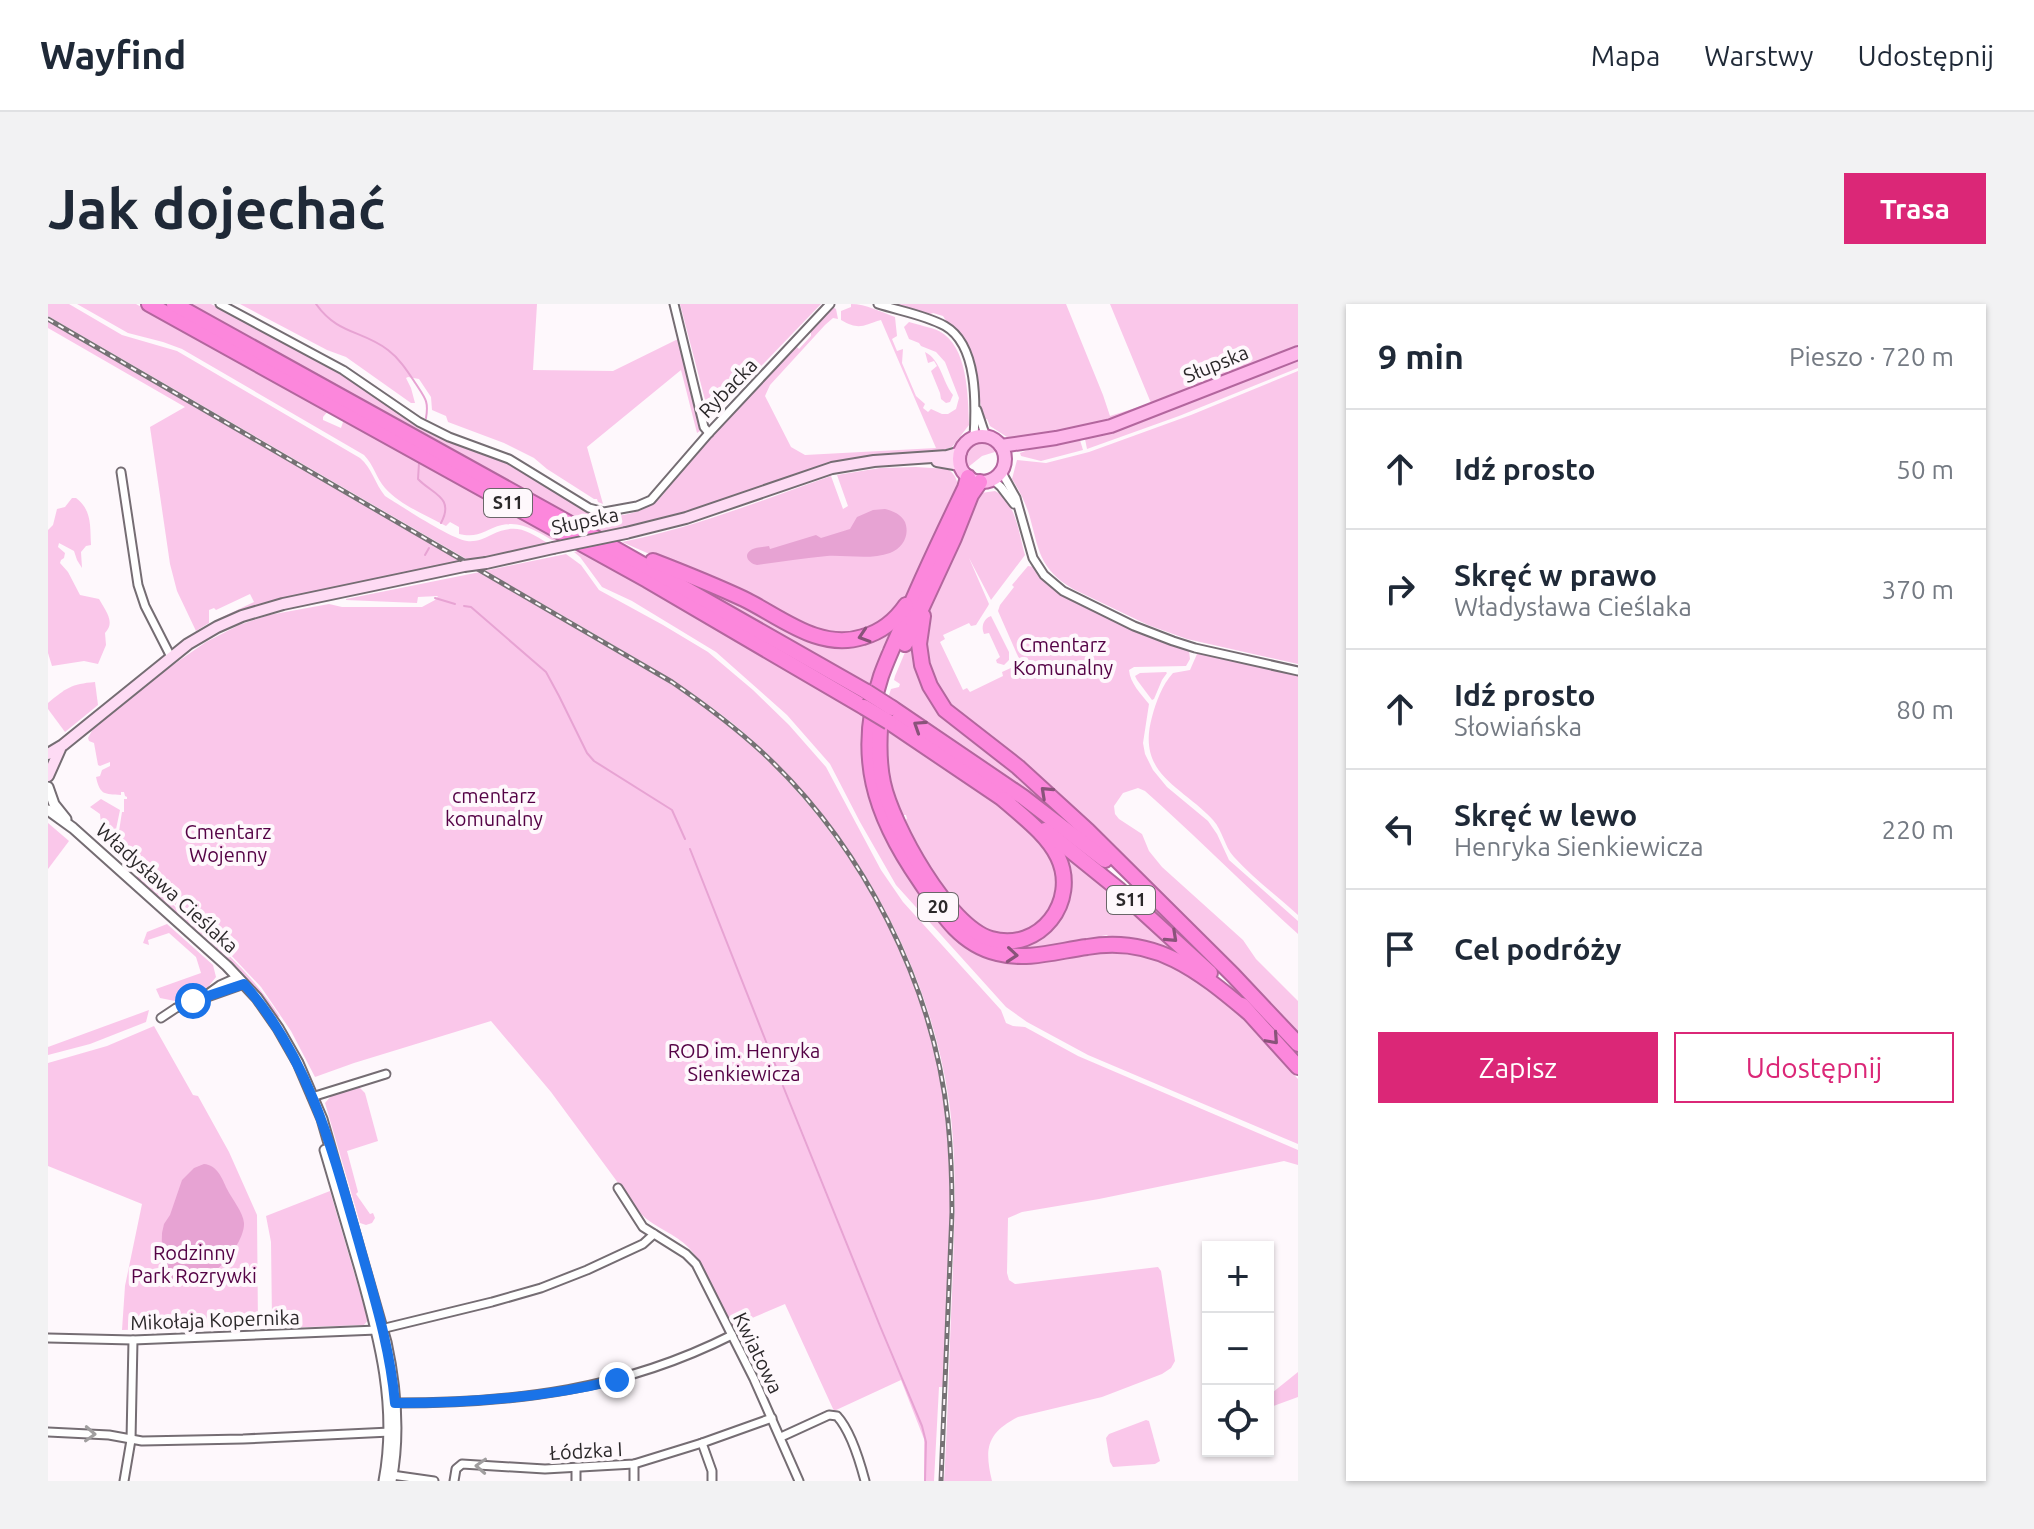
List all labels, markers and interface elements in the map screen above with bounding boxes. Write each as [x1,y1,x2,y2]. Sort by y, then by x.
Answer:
text: Wayfind [40,34,186,76]
text: Mapa [1591,40,1660,71]
text: Warstwy [1704,40,1814,71]
text: Udostępnij [1858,40,1994,71]
button: Trasa [1844,173,1986,244]
text: Jak dojechać [48,177,385,240]
text: 9 min [1378,337,1464,375]
street label: Słupska [1180,340,1252,387]
text: Pieszo · 720 m [1789,342,1954,371]
street label: Rybacka [694,353,762,422]
icon: ahead [1378,447,1422,491]
text: Idź prosto [1454,452,1596,486]
text: 50 m [1896,455,1954,484]
road number: S11 [484,489,532,517]
street label: Słupska [549,502,621,539]
text: Skręć w prawo [1454,558,1657,592]
icon: right [1378,567,1422,611]
text: 370 m [1882,575,1954,604]
text: Władysława Cieślaka [1454,592,1692,621]
one-way arrow [858,626,872,642]
park label: Cmentarz Komunalny [1013,633,1113,679]
text: Idź prosto [1454,678,1596,712]
icon: ahead [1378,687,1422,731]
text: 80 m [1896,695,1954,724]
text: Słowiańska [1454,712,1582,741]
one-way arrow [913,720,927,735]
park label: cmentarz komunalny [445,784,543,830]
one-way arrow [1040,787,1055,801]
text: Skręć w lewo [1454,798,1637,832]
icon: left [1378,807,1422,851]
text: 220 m [1882,815,1954,844]
street label: Władysława Cieślaka [92,818,243,957]
park label: Cmentarz Wojenny [185,820,271,866]
text: Henryka Sienkiewicza [1454,832,1704,861]
road number: S11 [1107,886,1155,914]
road number: 20 [918,893,958,921]
one-way arrow [1163,927,1178,941]
icon: arrive [1378,927,1422,971]
text: Cel podróży [1454,932,1621,966]
one-way arrow [1006,946,1019,963]
route start [175,983,211,1019]
one-way arrow [1264,1030,1278,1045]
button: Zapisz [1378,1032,1658,1103]
button: Udostępnij [1674,1032,1954,1103]
park label: ROD im. Henryka Sienkiewicza [668,1039,820,1085]
park label: Rodzinny Park Rozrywki [131,1241,257,1287]
map controls [1202,1241,1274,1457]
button: + [1202,1241,1274,1313]
street label: Mikołaja Kopernika [130,1305,300,1334]
street label: Kwiatowa [729,1308,788,1397]
button: − [1202,1313,1274,1385]
route end [599,1362,635,1398]
button: locate [1202,1385,1274,1457]
one-way arrow [84,1425,97,1442]
street label: Łódzka I [549,1437,623,1464]
one-way arrow [474,1458,487,1475]

